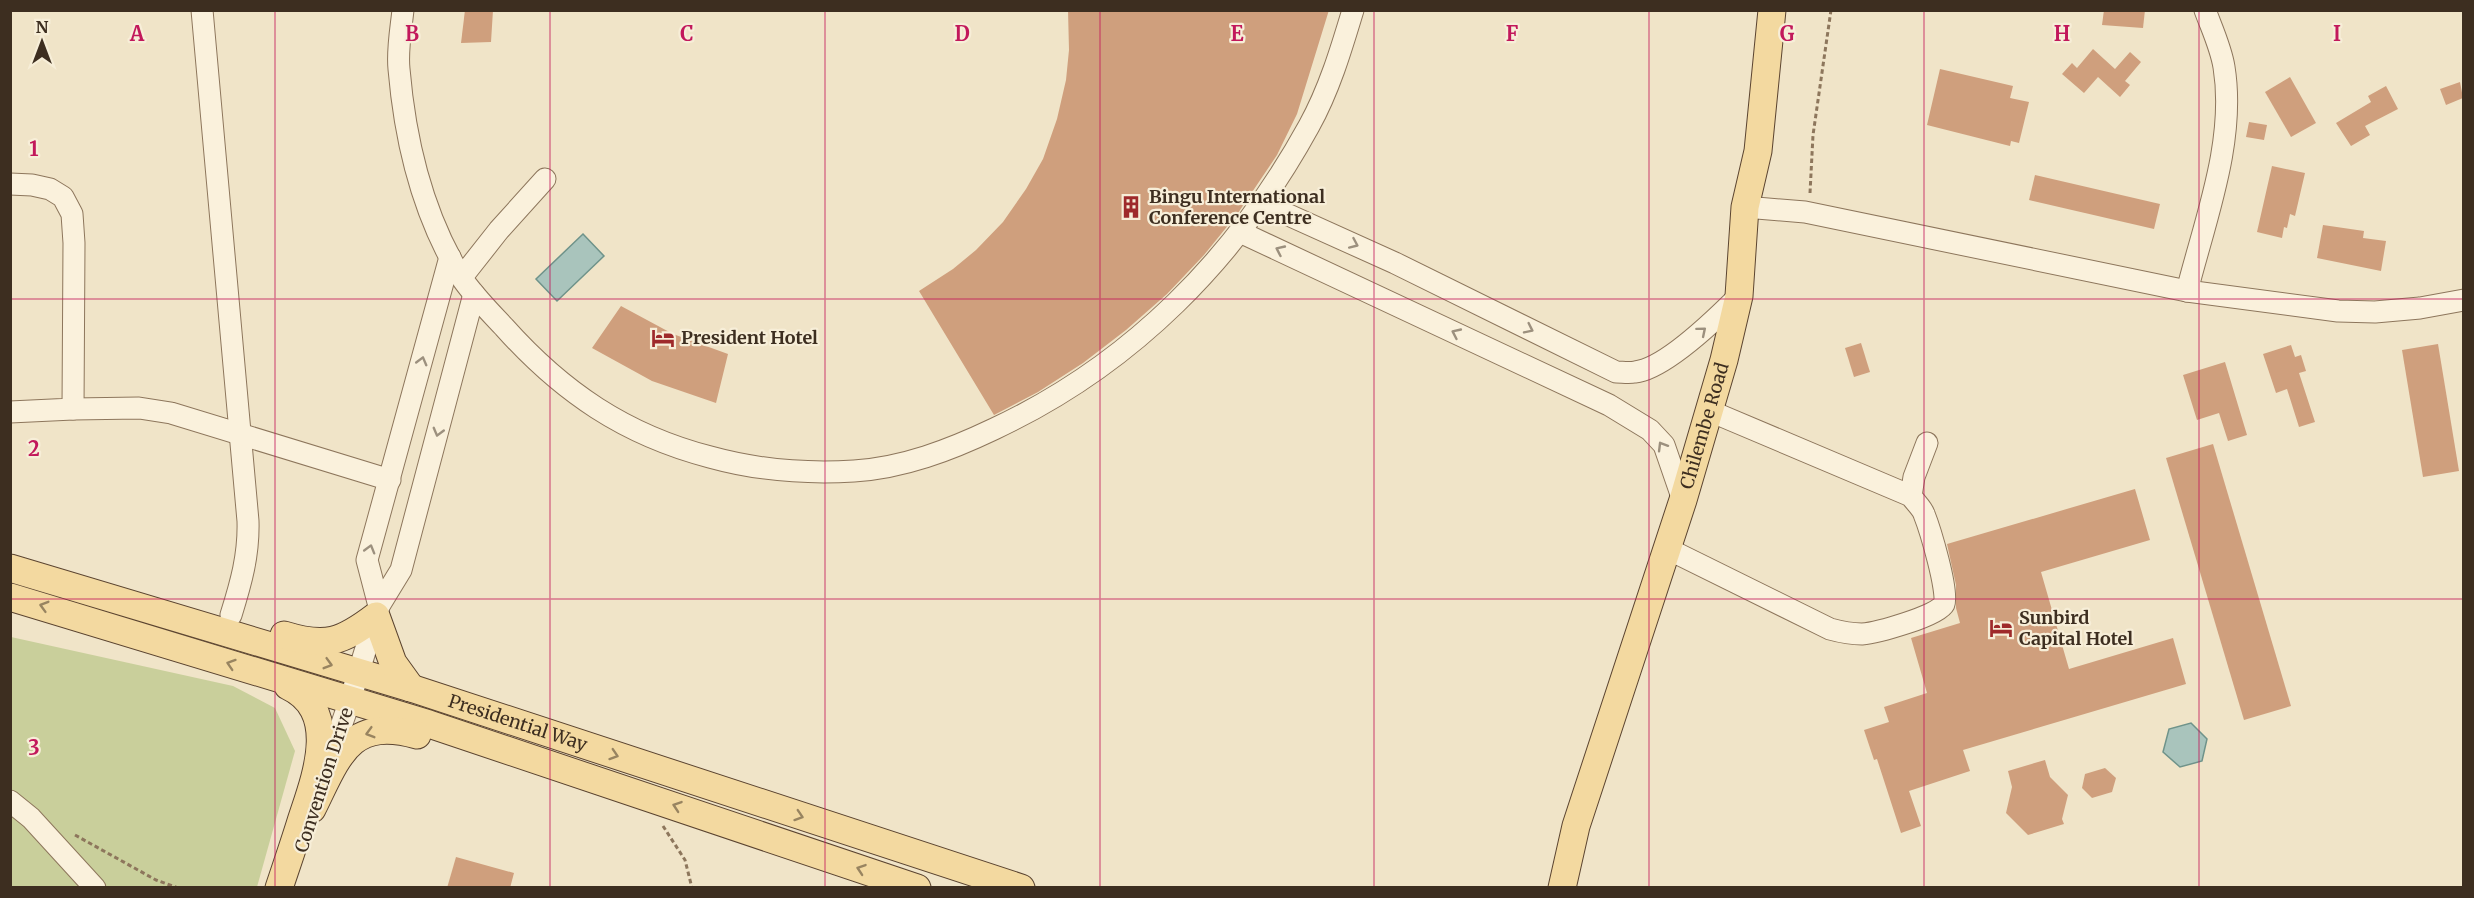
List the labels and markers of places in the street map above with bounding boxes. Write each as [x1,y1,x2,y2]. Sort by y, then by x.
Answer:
place label: Bingu International Conference Centre [1149,185,1325,229]
building icon: Bingu International Conference Centre [1118,194,1144,220]
hotel icon: President Hotel [650,325,676,351]
place label: President Hotel [681,326,818,349]
place label: Sunbird Capital Hotel [2019,606,2133,650]
hotel icon: Sunbird Capital Hotel [1988,615,2014,641]

